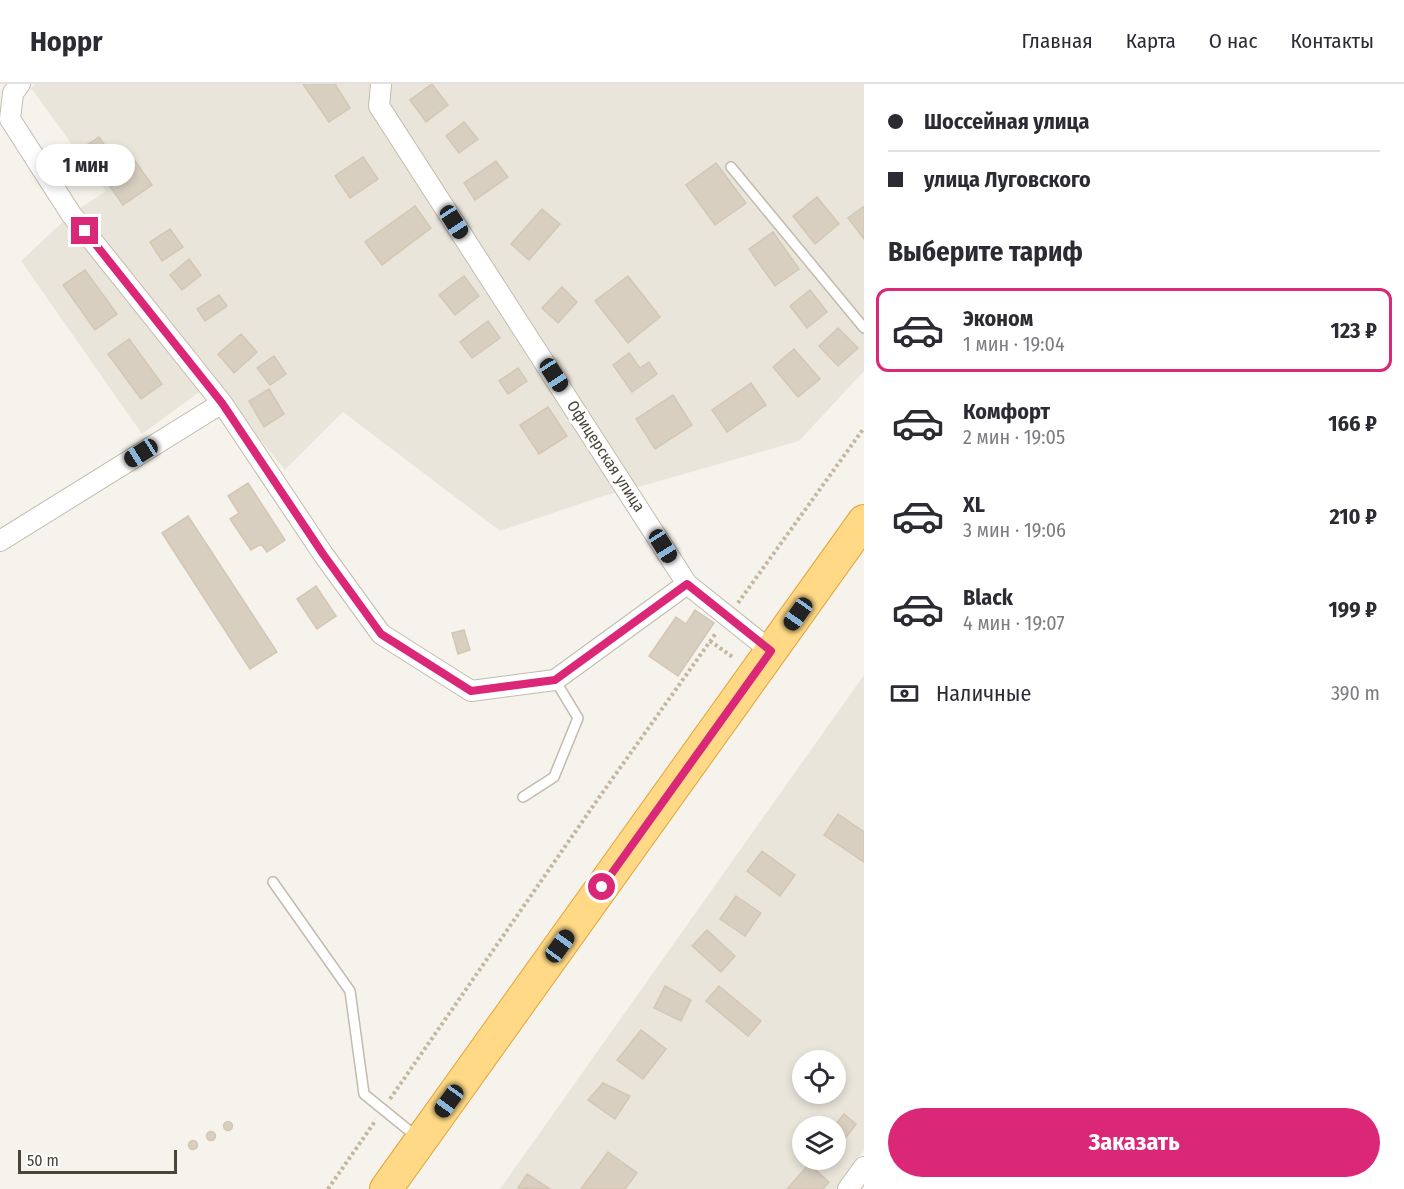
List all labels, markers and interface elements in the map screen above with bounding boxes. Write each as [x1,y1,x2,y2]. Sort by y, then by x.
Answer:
text: Hoppr [30,25,102,58]
text: Главная [1022,28,1093,54]
text: Карта [1126,28,1176,54]
text: О нас [1209,28,1257,54]
text: Контакты [1290,28,1374,54]
text: Шоссейная улица [924,108,1089,135]
callout: 1 мин [36,144,134,186]
text: 1 мин [62,153,109,177]
text: улица Луговского [924,166,1091,193]
car [437,202,471,242]
route end [71,217,98,244]
text: Выберите тариф [888,236,1083,268]
icon: car [891,303,945,357]
text: Эконом [963,305,1033,332]
text: 123 ₽ [1331,317,1377,344]
text: 1 мин · 19:04 [963,332,1065,356]
car [537,355,571,395]
icon: car [891,396,945,450]
street label: Офицерская улица [563,397,649,515]
text: Комфорт [963,398,1050,425]
text: 166 ₽ [1328,410,1377,437]
text: 2 мин · 19:05 [963,425,1065,449]
car [121,436,161,470]
icon: car [891,489,945,543]
text: XL [963,491,985,518]
text: 210 ₽ [1329,503,1377,530]
text: 3 мин · 19:06 [963,518,1066,542]
car [646,526,680,566]
icon: car [891,582,945,636]
text: Black [963,584,1013,611]
car [780,594,816,634]
text: 199 ₽ [1328,596,1377,623]
text: 4 мин · 19:07 [963,611,1065,635]
icon: cash [888,677,921,710]
text: Наличные [936,680,1031,707]
text: 390 m [1331,681,1380,705]
route start [588,873,615,900]
car [542,926,578,966]
map controls [792,1050,846,1170]
button: locate [792,1050,846,1104]
car [431,1081,467,1121]
button: Заказать [888,1108,1380,1177]
button: layers [792,1116,846,1170]
scale bar [18,1147,177,1174]
text: 50 m [27,1151,59,1170]

